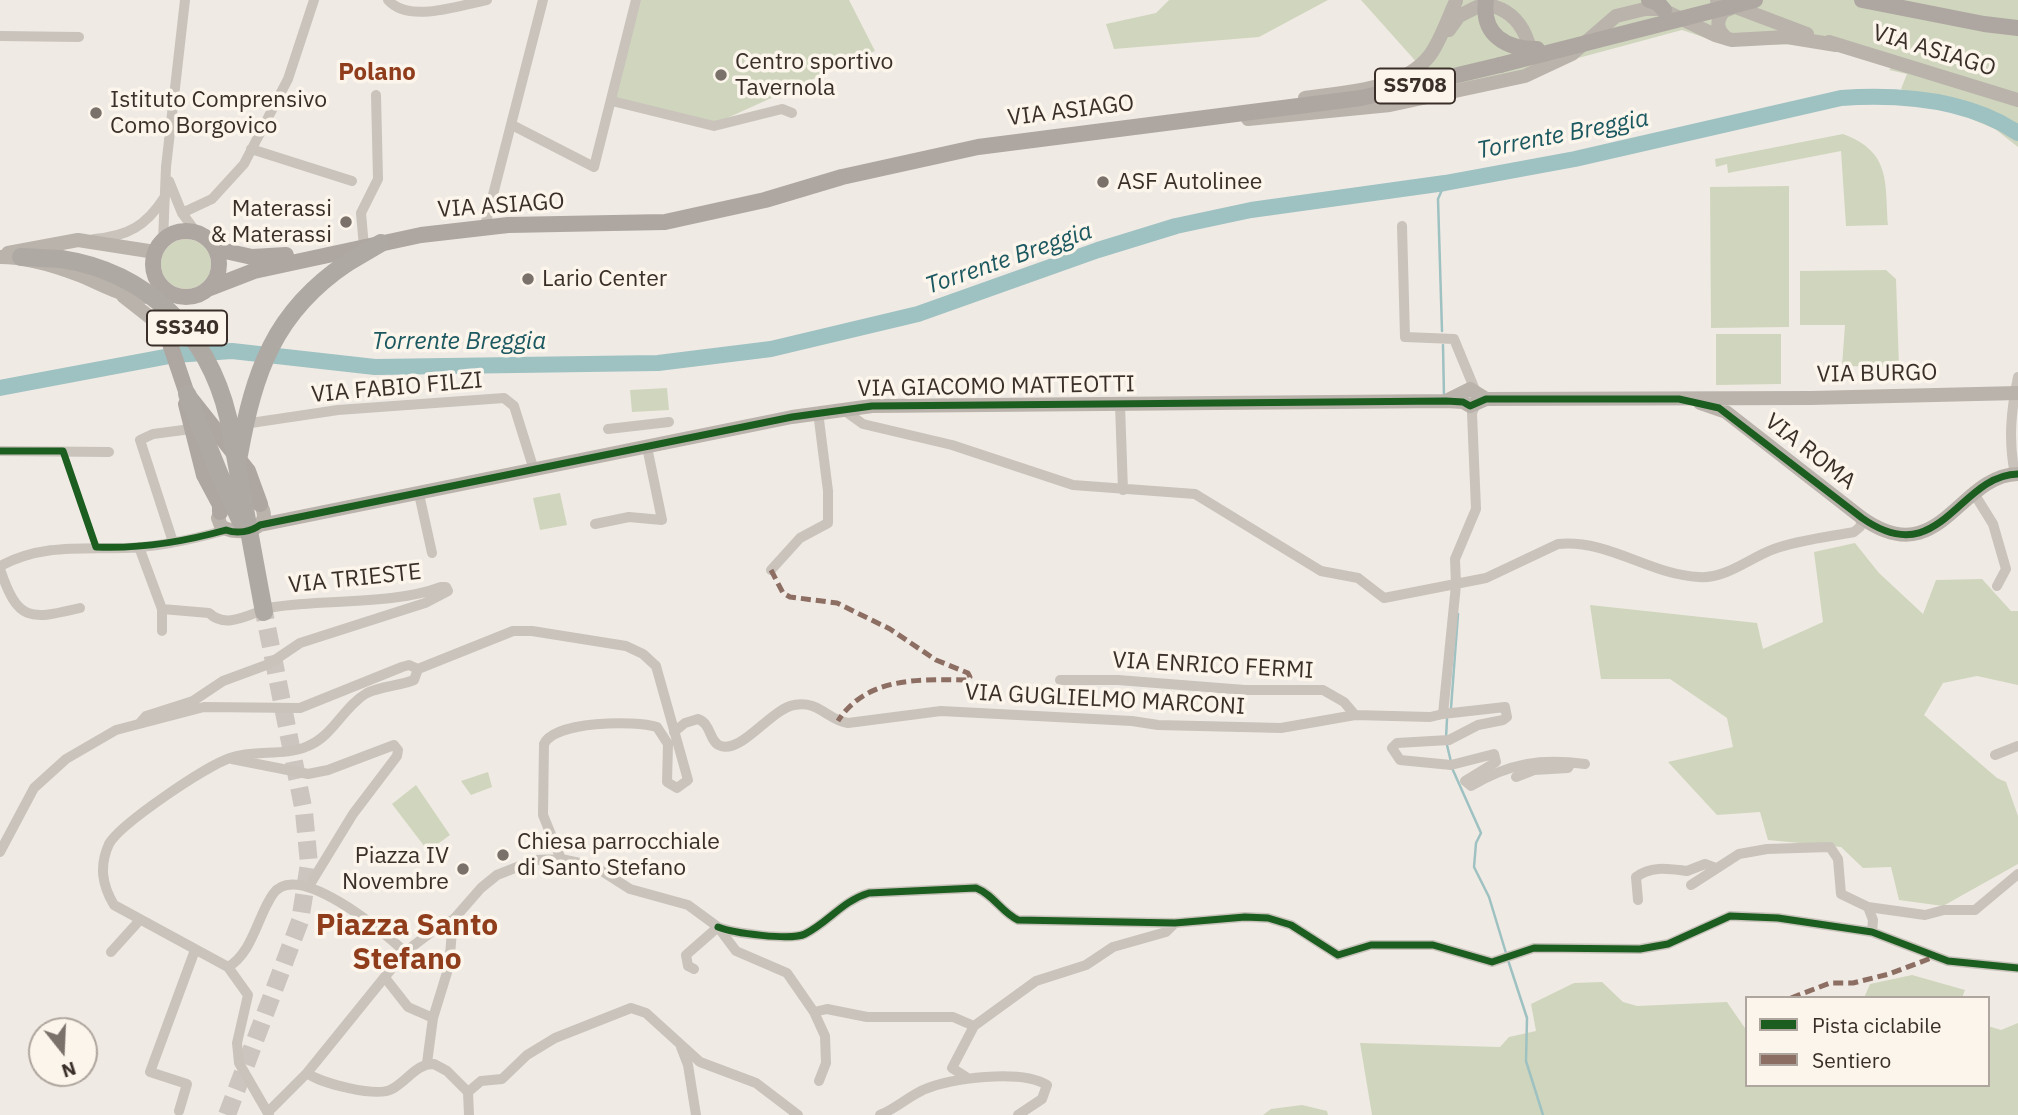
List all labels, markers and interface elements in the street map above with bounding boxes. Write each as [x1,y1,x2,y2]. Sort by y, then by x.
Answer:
street label: VIA ASIAGO [1869,19,1999,83]
place label: Centro sportivo Tavernola [735,48,893,102]
district label: Polano [338,59,416,87]
marker: Centro sportivo Tavernola [713,67,729,83]
road number: SS708 [1375,68,1455,104]
place label: Istituto Comprensivo Como Borgovico [110,86,327,140]
street label: VIA ASIAGO [1006,90,1136,132]
water label: Torrente Breggia [1475,104,1651,166]
marker: Istituto Comprensivo Como Borgovico [88,105,104,121]
place label: ASF Autolinee [1117,168,1262,196]
marker: ASF Autolinee [1095,174,1111,190]
street label: VIA ASIAGO [437,188,565,224]
place label: Materassi & Materassi [210,195,332,249]
marker: Materassi & Materassi [338,214,354,230]
water label: Torrente Breggia [922,217,1096,301]
place label: Lario Center [542,265,667,293]
marker: Lario Center [520,271,536,287]
road number: SS340 [147,310,227,346]
water label: Torrente Breggia [372,328,546,356]
street label: VIA BURGO [1816,359,1938,389]
street label: VIA FABIO FILZI [310,367,484,409]
street label: VIA GIACOMO MATTEOTTI [857,371,1135,403]
street label: VIA ROMA [1759,408,1861,496]
street label: VIA TRIESTE [287,558,423,600]
street label: VIA ENRICO FERMI [1112,647,1314,685]
street label: VIA GUGLIELMO MARCONI [964,679,1246,721]
place label: Chiesa parrocchiale di Santo Stefano [517,828,720,882]
place label: Piazza IV Novembre [342,842,449,896]
marker: Chiesa parrocchiale di Santo Stefano [495,847,511,863]
marker: Piazza IV Novembre [455,861,471,877]
district label: Piazza Santo Stefano [316,908,498,978]
legend [1745,996,1990,1087]
text: Pista ciclabile [1812,1011,1942,1039]
north arrow [28,1017,98,1087]
text: Sentiero [1812,1046,1891,1074]
text: N [59,1057,79,1084]

